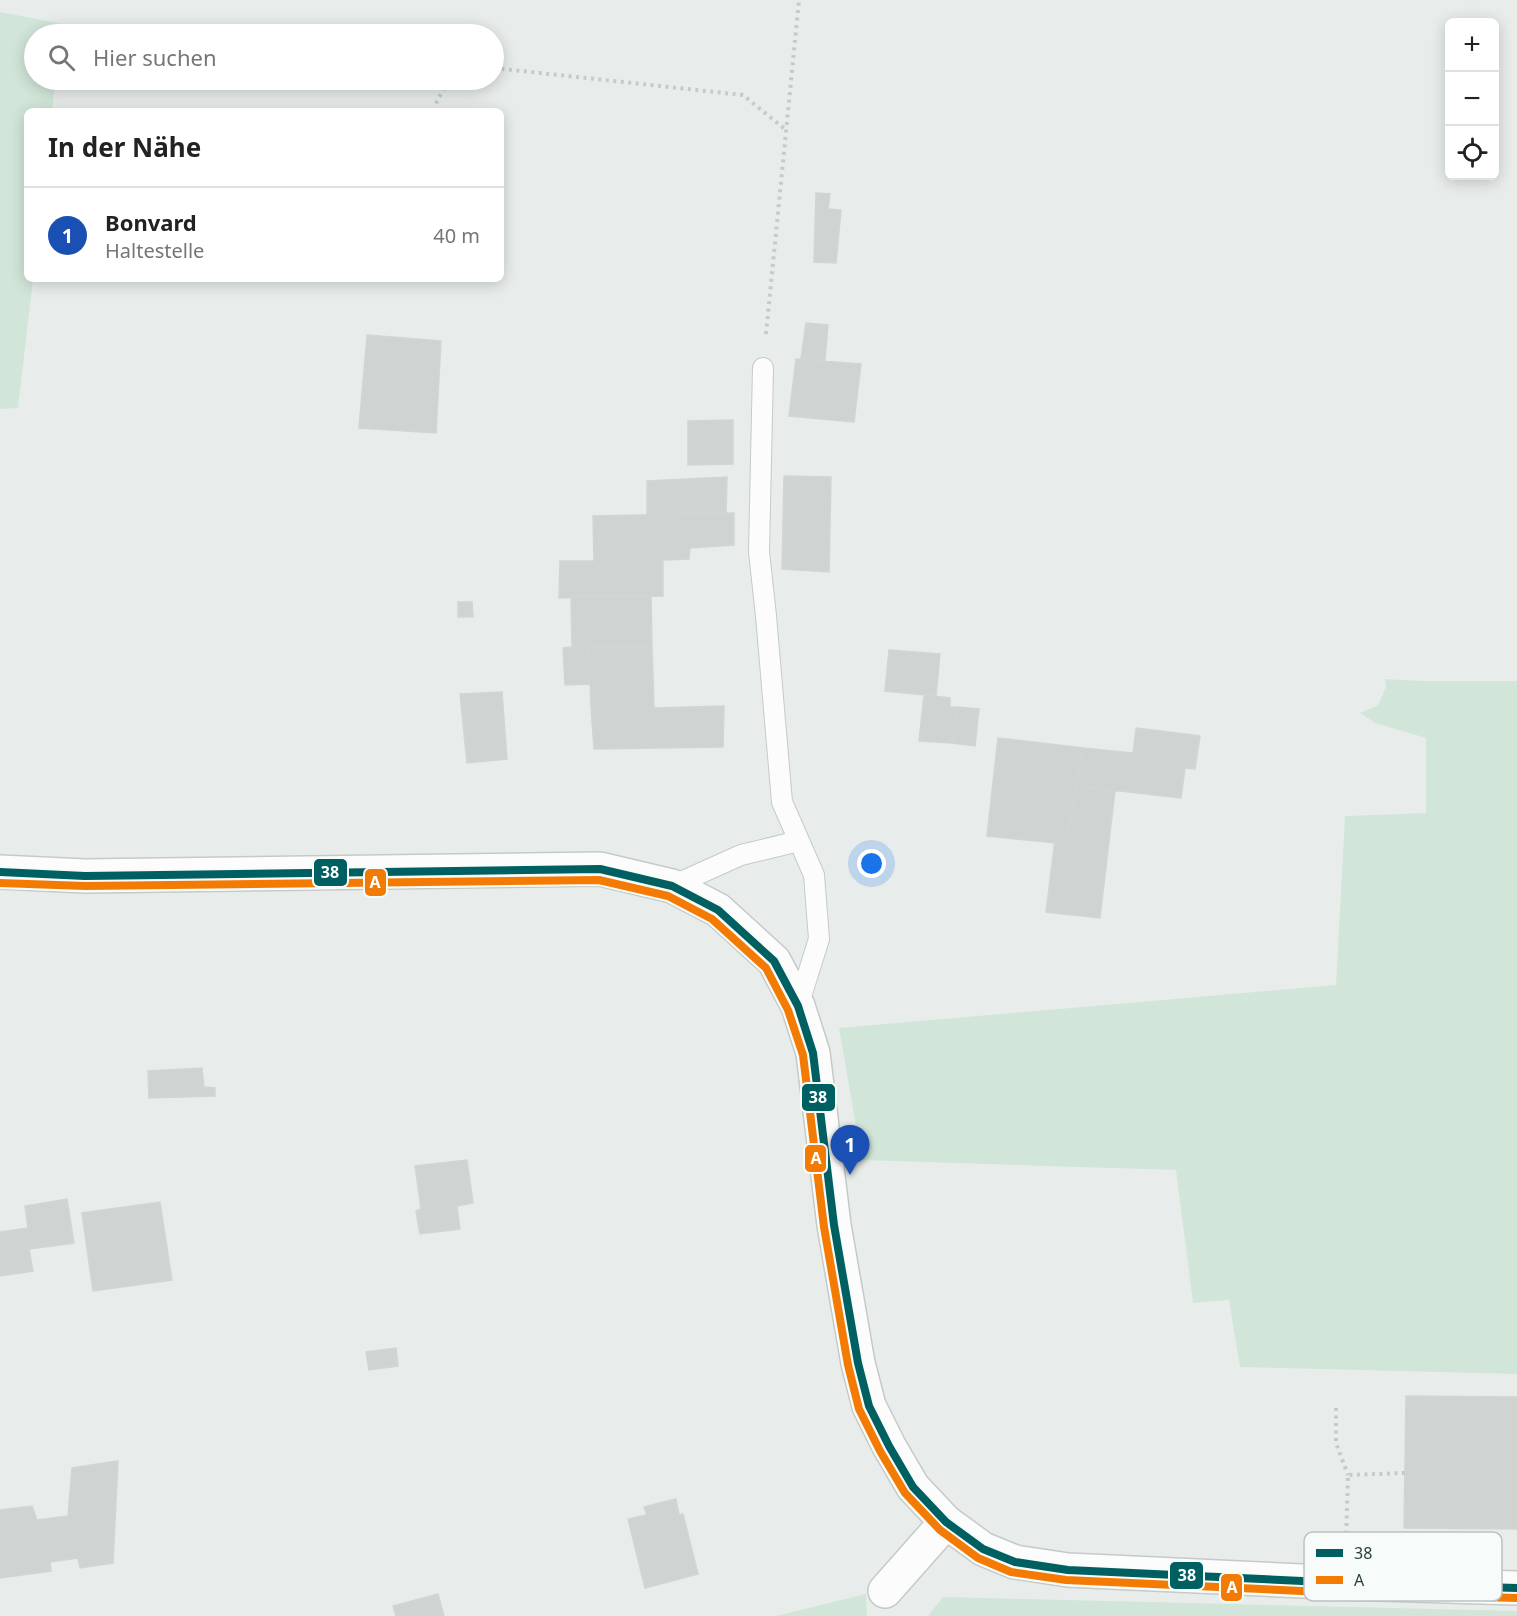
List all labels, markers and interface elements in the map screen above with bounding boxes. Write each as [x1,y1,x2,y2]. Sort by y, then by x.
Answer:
map controls [1445,18,1499,180]
button: + [1445,18,1499,72]
search box [24,24,504,90]
icon: search [45,41,78,74]
text: Hier suchen [93,42,217,72]
button: − [1445,72,1499,126]
button: locate [1445,126,1499,180]
text: In der Nähe [48,129,201,165]
text: Bonvard [105,207,197,237]
text: 1 [62,222,73,249]
text: 40 m [433,222,480,249]
text: Haltestelle [105,237,204,264]
your location [857,849,886,878]
line badge: 38 [313,858,348,887]
text: 38 [321,861,339,883]
line badge: A [364,868,387,897]
text: A [369,871,381,893]
line badge: 38 [801,1083,836,1112]
text: 38 [809,1086,827,1108]
pin: 1 [830,1126,870,1175]
line badge: A [804,1144,827,1173]
text: A [810,1147,822,1169]
legend [1304,1532,1502,1601]
text: 38 [1354,1542,1372,1564]
line badge: 38 [1169,1561,1204,1590]
text: 38 [1178,1564,1196,1586]
text: A [1354,1569,1365,1591]
line badge: A [1220,1573,1243,1602]
text: A [1226,1576,1238,1598]

